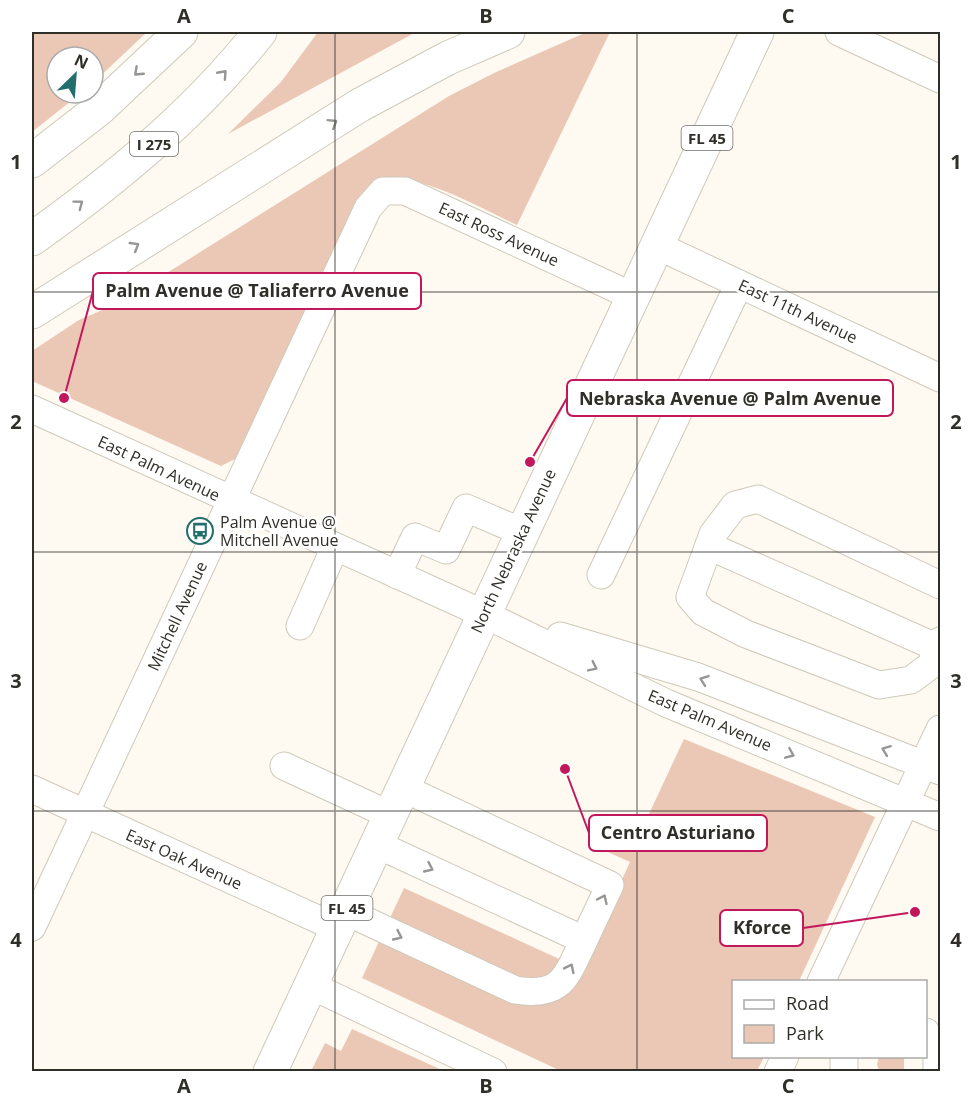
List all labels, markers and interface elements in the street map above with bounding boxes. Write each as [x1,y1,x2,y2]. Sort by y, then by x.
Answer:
text: A [177,2,191,29]
text: B [479,2,493,29]
text: C [782,2,795,29]
north arrow [45,45,105,105]
text: N [71,49,92,74]
one-way arrow [135,65,145,76]
one-way arrow [216,70,227,81]
one-way arrow [326,119,337,130]
road number: FL 45 [682,126,732,150]
road number: I 275 [130,132,178,156]
text: 1 [10,148,22,175]
text: 1 [950,148,962,175]
street label: East Ross Avenue [435,197,563,271]
one-way arrow [72,200,83,211]
one-way arrow [129,242,139,253]
callout: Palm Avenue @ Taliaferro Avenue [93,273,421,309]
street label: East 11th Avenue [735,274,861,348]
text: Palm Avenue @ Taliaferro Avenue [105,278,409,302]
callout: Nebraska Avenue @ Palm Avenue [567,380,893,416]
text: Nebraska Avenue @ Palm Avenue [579,386,881,410]
text: 2 [10,408,22,435]
text: 2 [950,408,962,435]
street label: East Palm Avenue [94,430,224,506]
street label: North Nebraska Avenue [465,465,561,637]
place label: Palm Avenue @ Mitchell Avenue [220,511,339,551]
bus stop icon: Palm Avenue @ Mitchell Avenue [185,516,215,546]
street label: Mitchell Avenue [142,558,212,674]
one-way arrow [586,659,597,671]
text: 3 [10,667,22,694]
text: 3 [950,667,962,694]
one-way arrow [699,675,710,687]
street label: East Palm Avenue [645,684,775,756]
one-way arrow [881,744,892,757]
one-way arrow [784,747,795,759]
callout: Centro Asturiano [589,815,767,851]
text: Centro Asturiano [601,820,755,844]
street label: East Oak Avenue [122,824,246,894]
one-way arrow [423,861,434,873]
one-way arrow [596,895,608,906]
road number: FL 45 [322,896,372,920]
callout: Kforce [720,910,803,946]
text: Kforce [733,915,791,939]
text: 4 [10,926,22,953]
text: 4 [950,926,962,953]
one-way arrow [392,929,403,941]
one-way arrow [563,964,574,975]
legend [732,980,927,1058]
text: Road [786,991,829,1015]
text: Park [786,1021,824,1045]
text: A [177,1072,191,1099]
text: B [479,1072,493,1099]
text: C [782,1072,795,1099]

